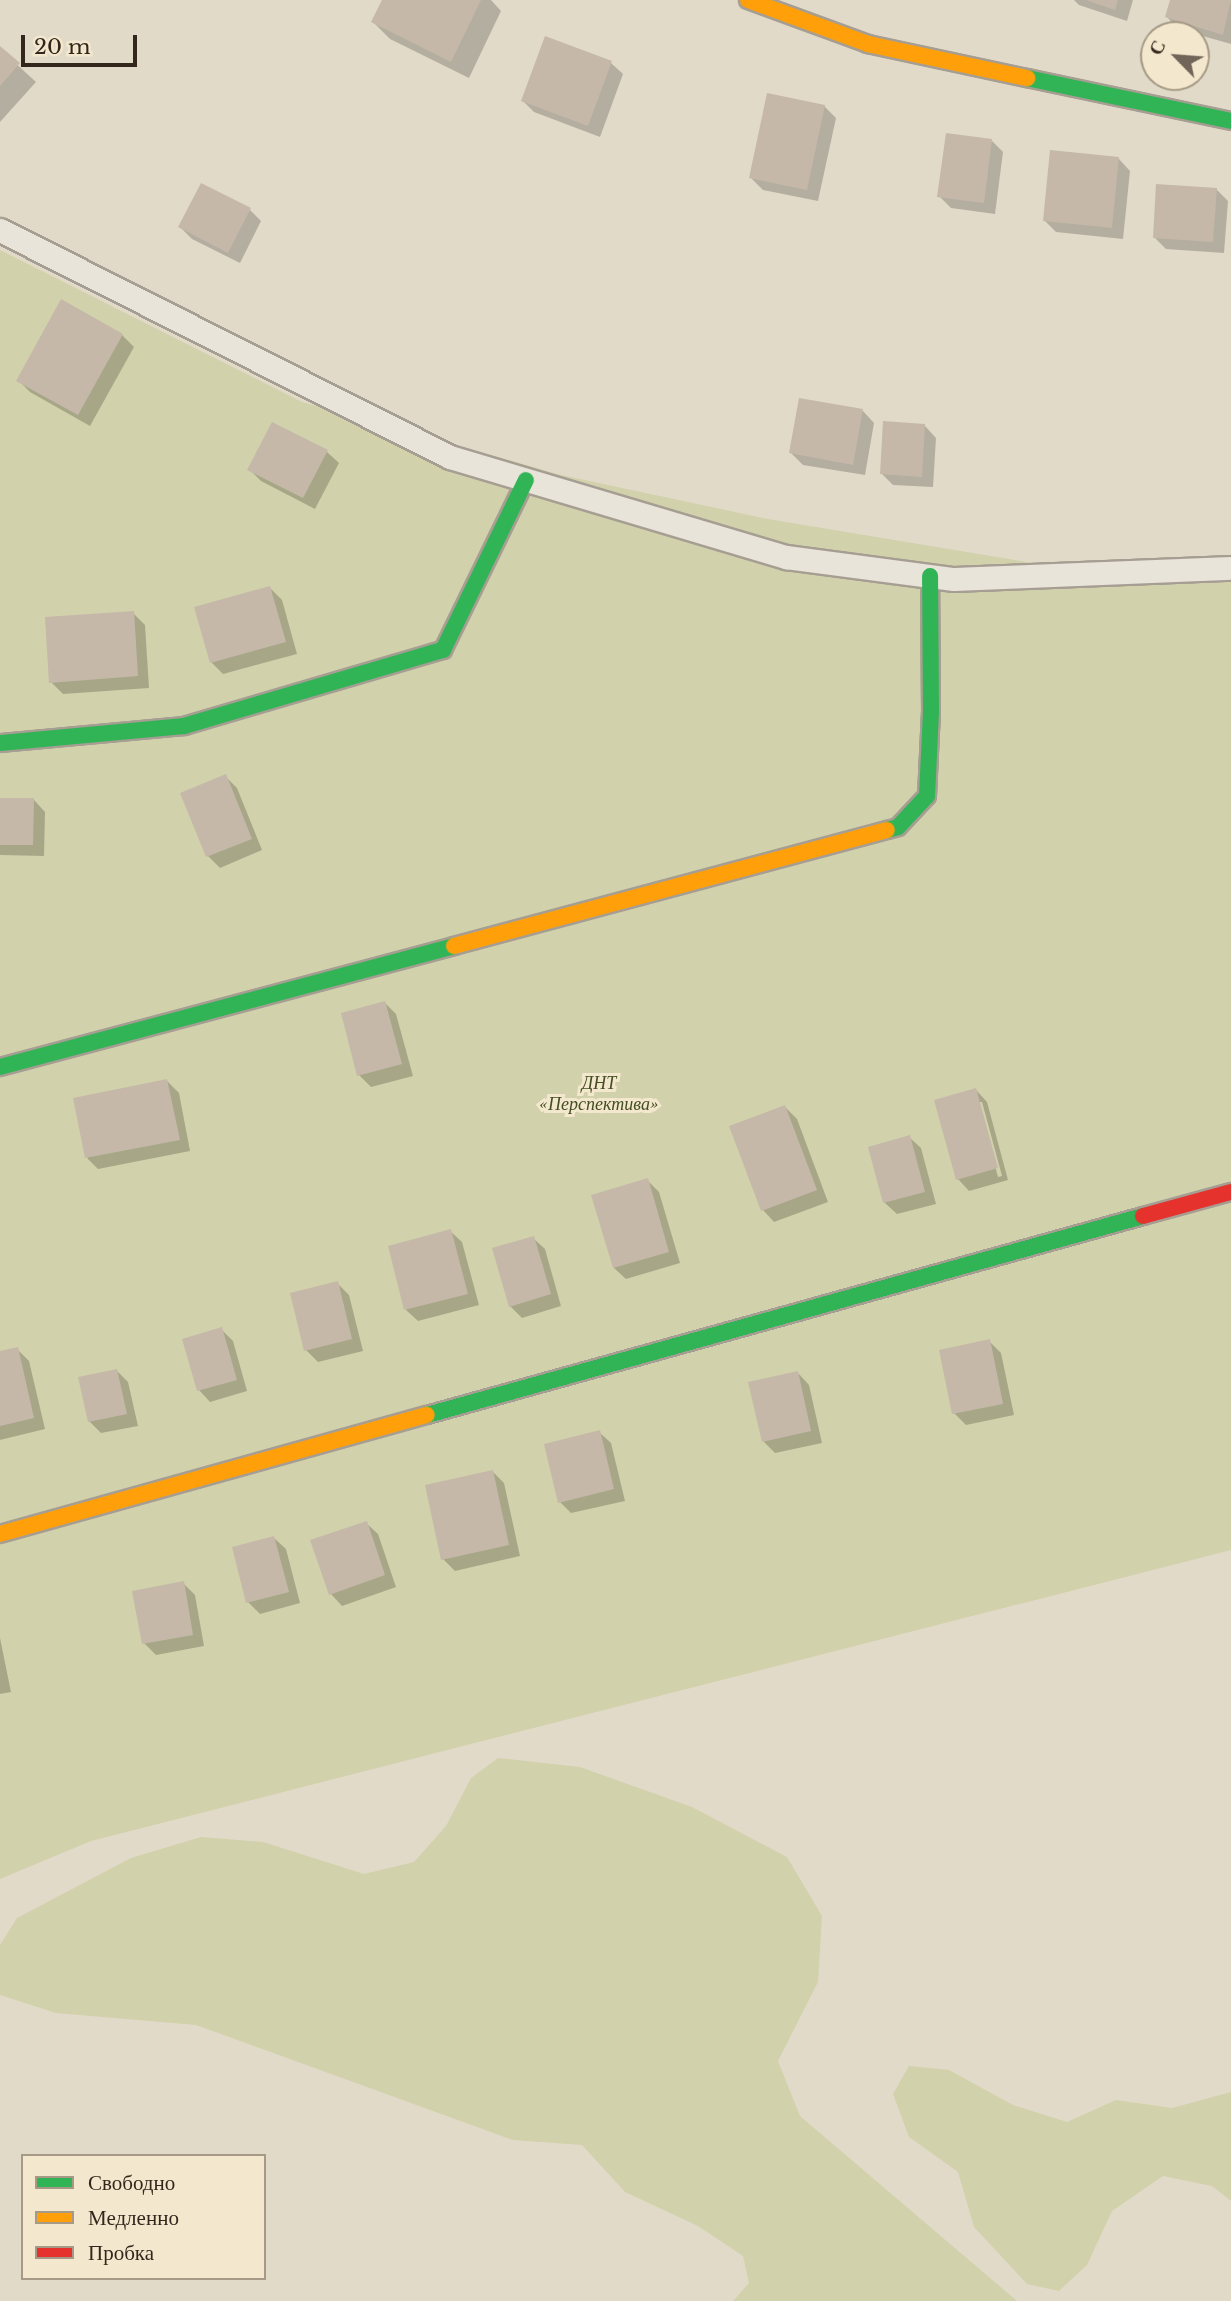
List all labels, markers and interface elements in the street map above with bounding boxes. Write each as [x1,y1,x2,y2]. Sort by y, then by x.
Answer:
scale bar [24,21,140,65]
north arrow [1140,21,1210,91]
text: 20 m [34,34,91,60]
text: С [1144,37,1171,59]
park label: ДНТ «Перспектива» [539,1073,659,1116]
legend [21,2154,266,2280]
text: Свободно [88,2170,175,2196]
text: Медленно [88,2205,179,2231]
text: Пробка [88,2240,154,2266]

